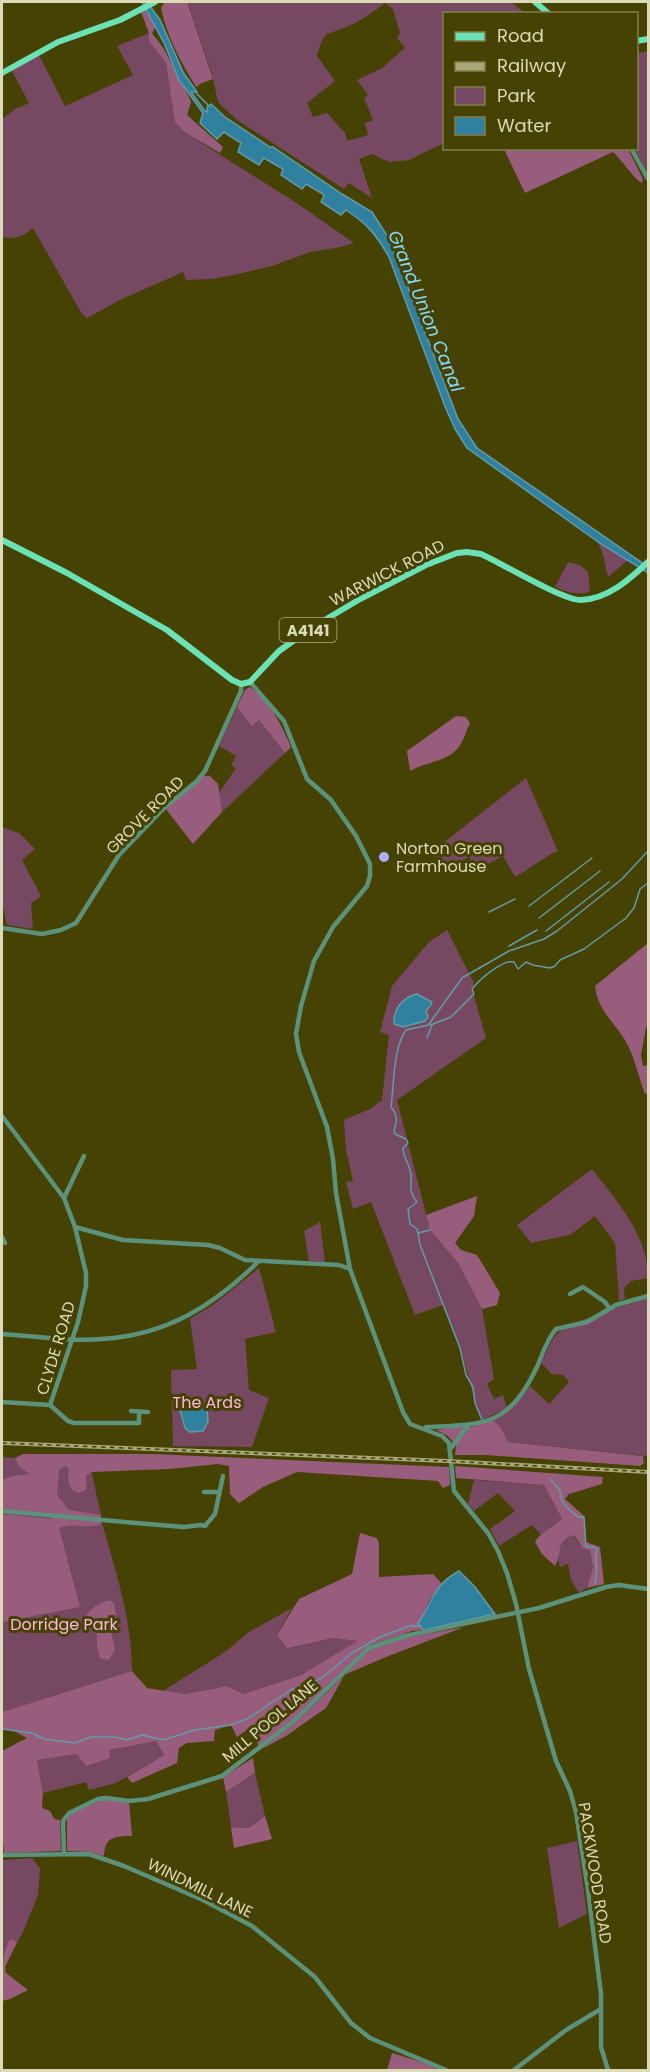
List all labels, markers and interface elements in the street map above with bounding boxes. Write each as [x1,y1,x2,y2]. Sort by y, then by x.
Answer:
legend [443,12,638,150]
text: Road [497,23,544,48]
text: Railway [497,53,566,78]
text: Park [497,83,536,108]
text: Water [497,113,551,138]
water label: Grand Union Canal [382,226,470,396]
street label: WARWICK ROAD [326,534,448,612]
road number: A4141 [280,618,336,642]
street label: GROVE ROAD [101,771,189,859]
place label: Norton Green Farmhouse [396,837,503,878]
marker: Norton Green Farmhouse [377,850,391,864]
street label: CLYDE ROAD [31,1298,81,1398]
park label: The Ards [172,1391,242,1414]
park label: Dorridge Park [10,1613,119,1636]
street label: MILL POOL LANE [217,1674,323,1768]
street label: PACKWOOD ROAD [572,1801,618,1945]
street label: WINDMILL LANE [143,1852,257,1924]

